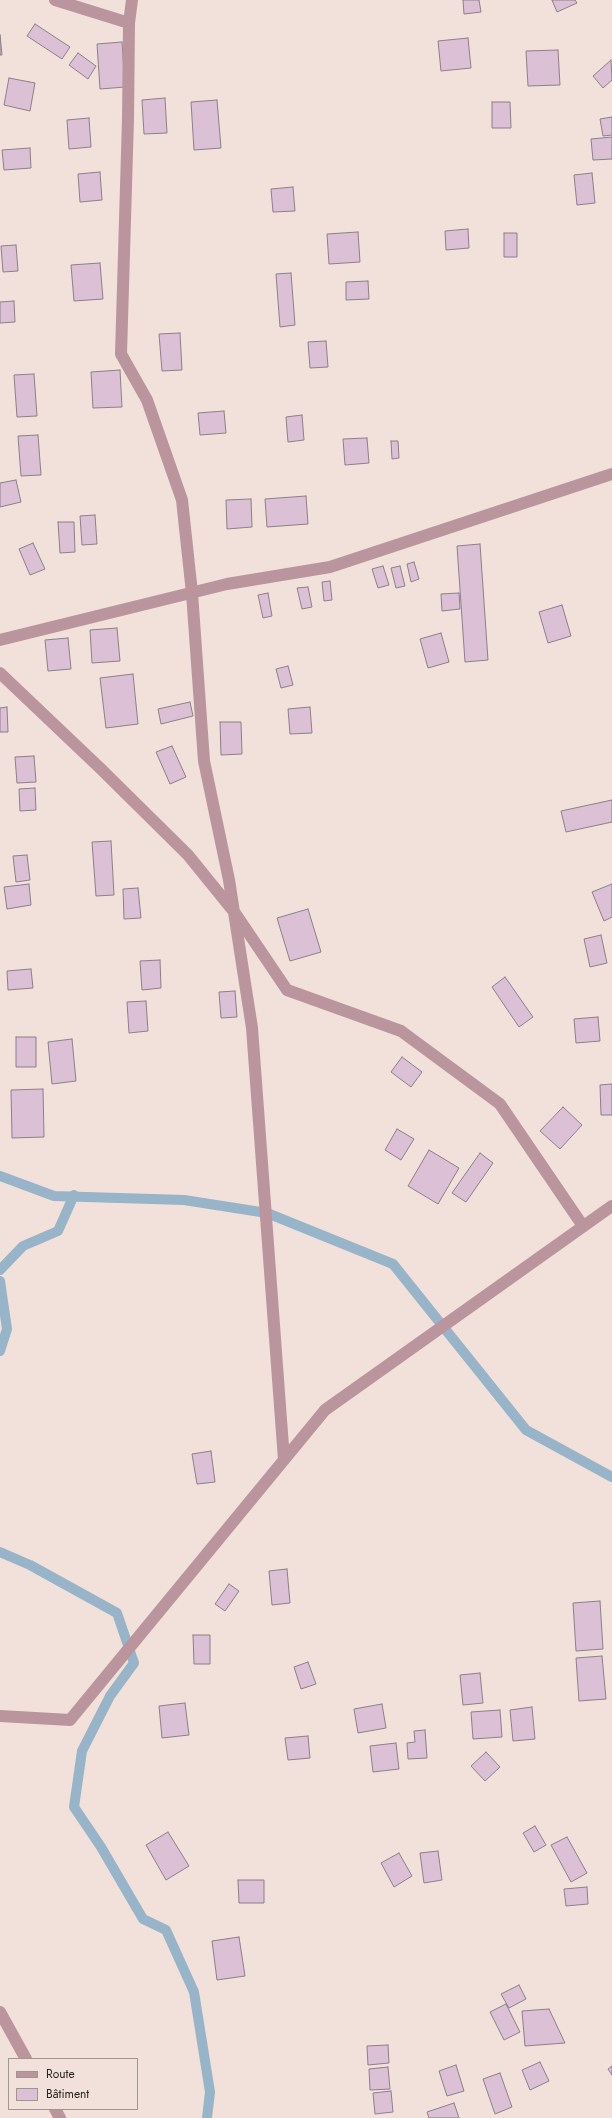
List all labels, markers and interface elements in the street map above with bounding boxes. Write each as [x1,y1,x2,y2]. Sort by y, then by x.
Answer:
legend [8,2058,138,2110]
text: Route [46,2065,75,2083]
text: Bâtiment [46,2085,89,2103]

